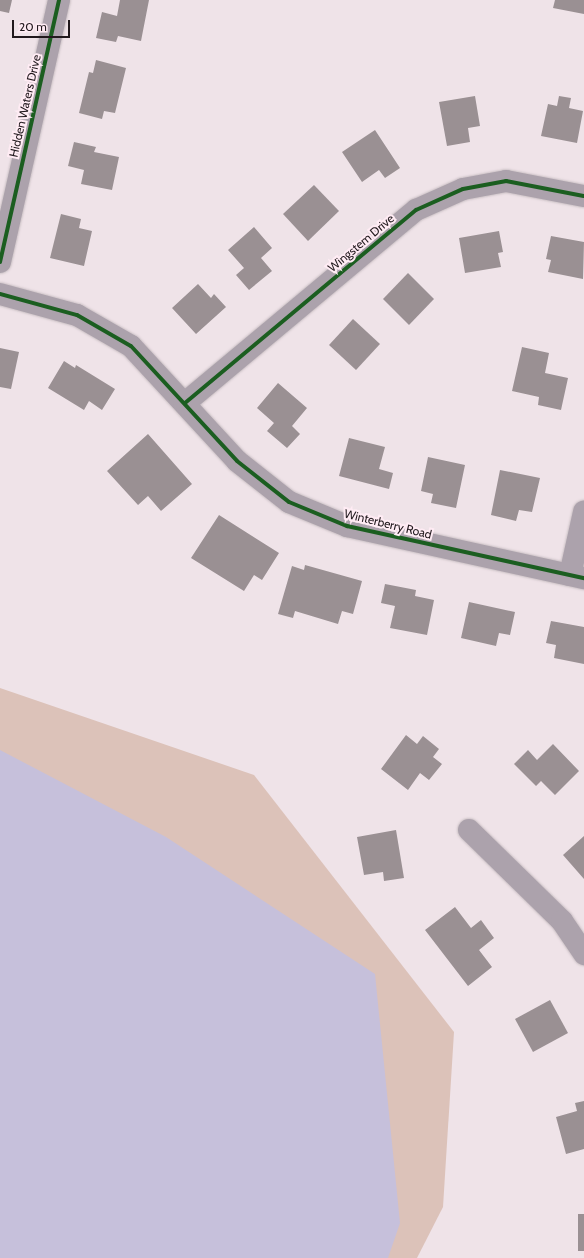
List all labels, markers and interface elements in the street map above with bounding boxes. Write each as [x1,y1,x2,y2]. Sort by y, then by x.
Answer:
scale bar [14,12,72,38]
text: 20 m [19,19,47,34]
street label: Hidden Waters Drive [6,53,44,159]
street label: Wingstem Drive [325,211,397,275]
street label: Winterberry Road [343,506,433,542]

